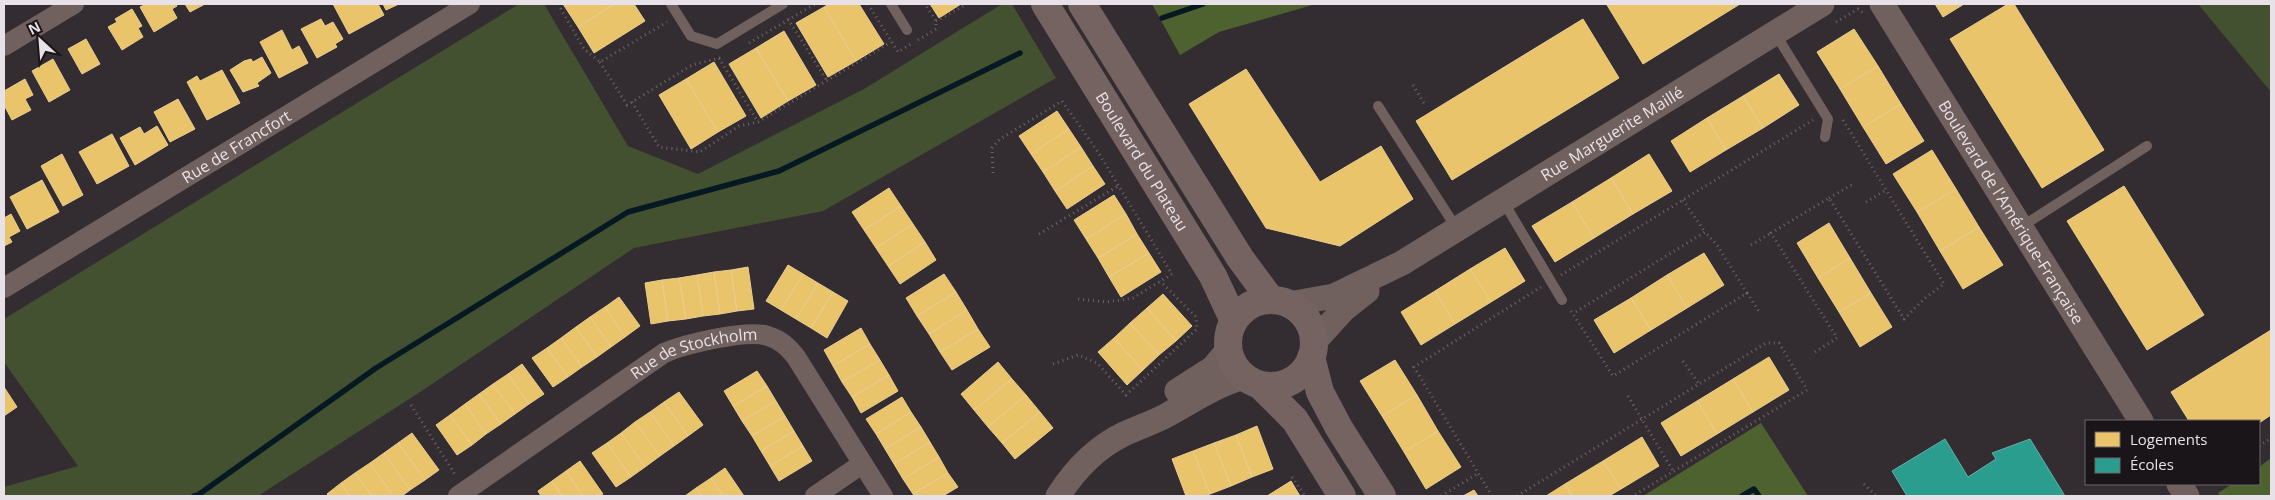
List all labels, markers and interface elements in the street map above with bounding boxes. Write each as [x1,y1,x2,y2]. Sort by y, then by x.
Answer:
north arrow [15,15,65,65]
text: N [25,17,43,39]
street label: Rue Marguerite Maillé [1536,81,1688,186]
street label: Boulevard du Plateau [1091,88,1194,235]
street label: Boulevard de l'Amérique-Française [1933,96,2089,328]
street label: Rue de Francfort [178,105,295,188]
street label: Rue de Stockholm [626,323,758,384]
legend [2085,420,2260,485]
text: Logements [2130,429,2207,449]
text: Écoles [2130,454,2174,474]

